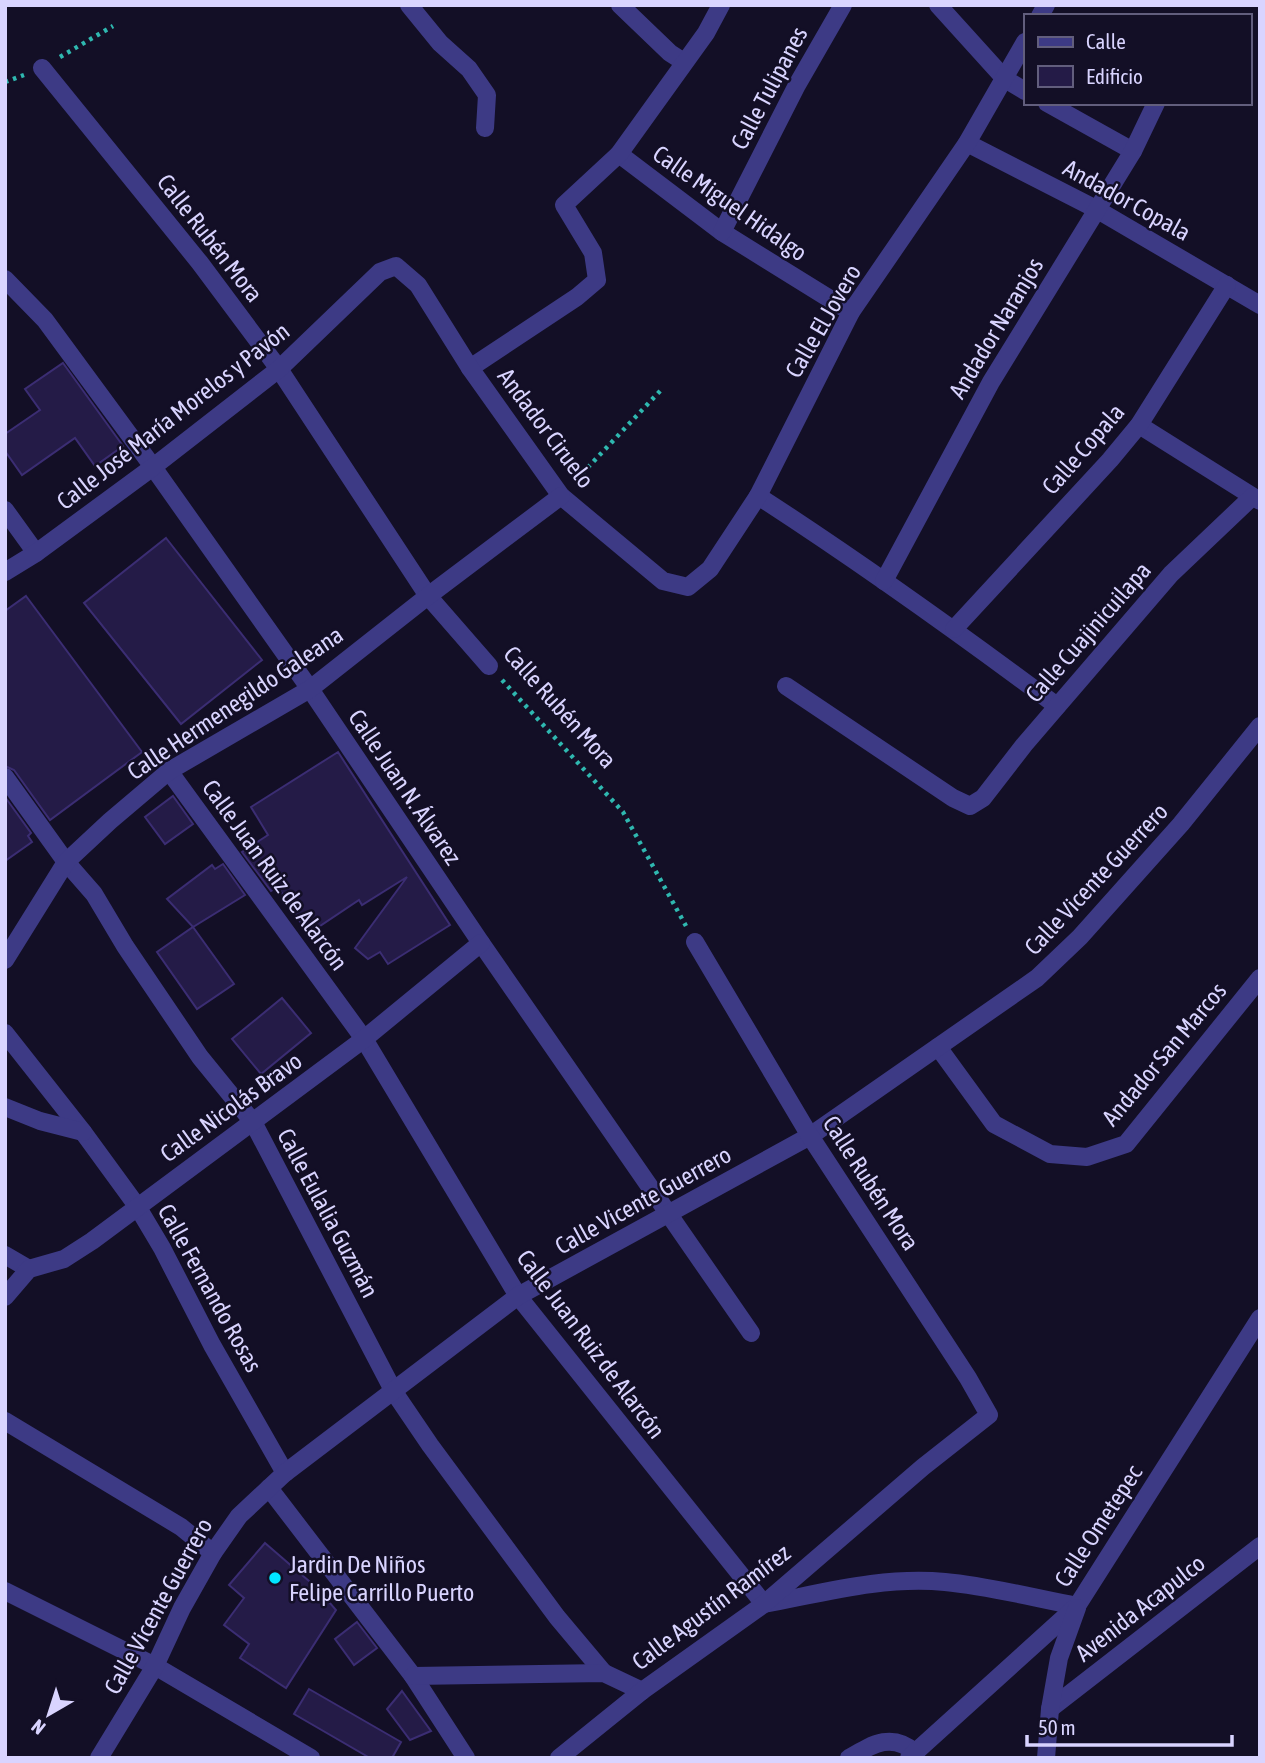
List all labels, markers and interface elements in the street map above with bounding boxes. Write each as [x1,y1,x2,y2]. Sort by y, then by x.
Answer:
legend [1024,14,1251,105]
street label: Calle Tulipanes [725,22,813,154]
text: Calle [1086,29,1126,53]
text: Edificio [1086,64,1143,88]
street label: Calle Miguel Hidalgo [648,140,812,266]
street label: Andador Copala [1059,154,1195,246]
street label: Calle Rubén Mora [152,169,268,307]
street label: Andador Naranjos [943,253,1049,403]
street label: Calle El Jovero [780,260,866,382]
street label: Calle José María Morelos y Pavón [52,317,294,515]
street label: Andador Ciruelo [492,363,600,493]
street label: Calle Copala [1036,398,1130,500]
street label: Calle Cuajinicuilapa [1020,557,1156,707]
street label: Calle Hermenegildo Galeana [122,621,348,785]
street label: Calle Rubén Mora [498,641,622,773]
street label: Calle Juan N. Álvarez [343,704,467,870]
street label: Calle Juan Ruiz de Alarcón [197,775,353,975]
street label: Calle Vicente Guerrero [1019,798,1173,960]
street label: Andador San Marcos [1096,977,1232,1131]
street label: Calle Nicolás Bravo [155,1047,307,1167]
street label: Calle Rubén Mora [818,1111,924,1255]
street label: Calle Eulalia Guzmán [272,1124,384,1302]
street label: Calle Vicente Guerrero [550,1140,736,1260]
street label: Calle Fernando Rosas [153,1199,267,1377]
street label: Calle Juan Ruiz de Alarcón [511,1245,671,1443]
street label: Calle Ometepec [1049,1460,1147,1592]
street label: Calle Vicente Guerrero [98,1513,218,1699]
street label: Calle Agustín Ramírez [627,1539,796,1675]
street label: Avenida Acapulco [1070,1549,1210,1667]
place label: Jardin De Niños Felipe Carrillo Puerto [289,1551,474,1606]
marker: Jardin De Niños Felipe Carrillo Puerto [267,1570,283,1586]
north arrow [14,1679,84,1749]
scale bar [1027,1704,1232,1748]
text: N [27,1715,50,1739]
text: 50 m [1038,1715,1076,1739]

